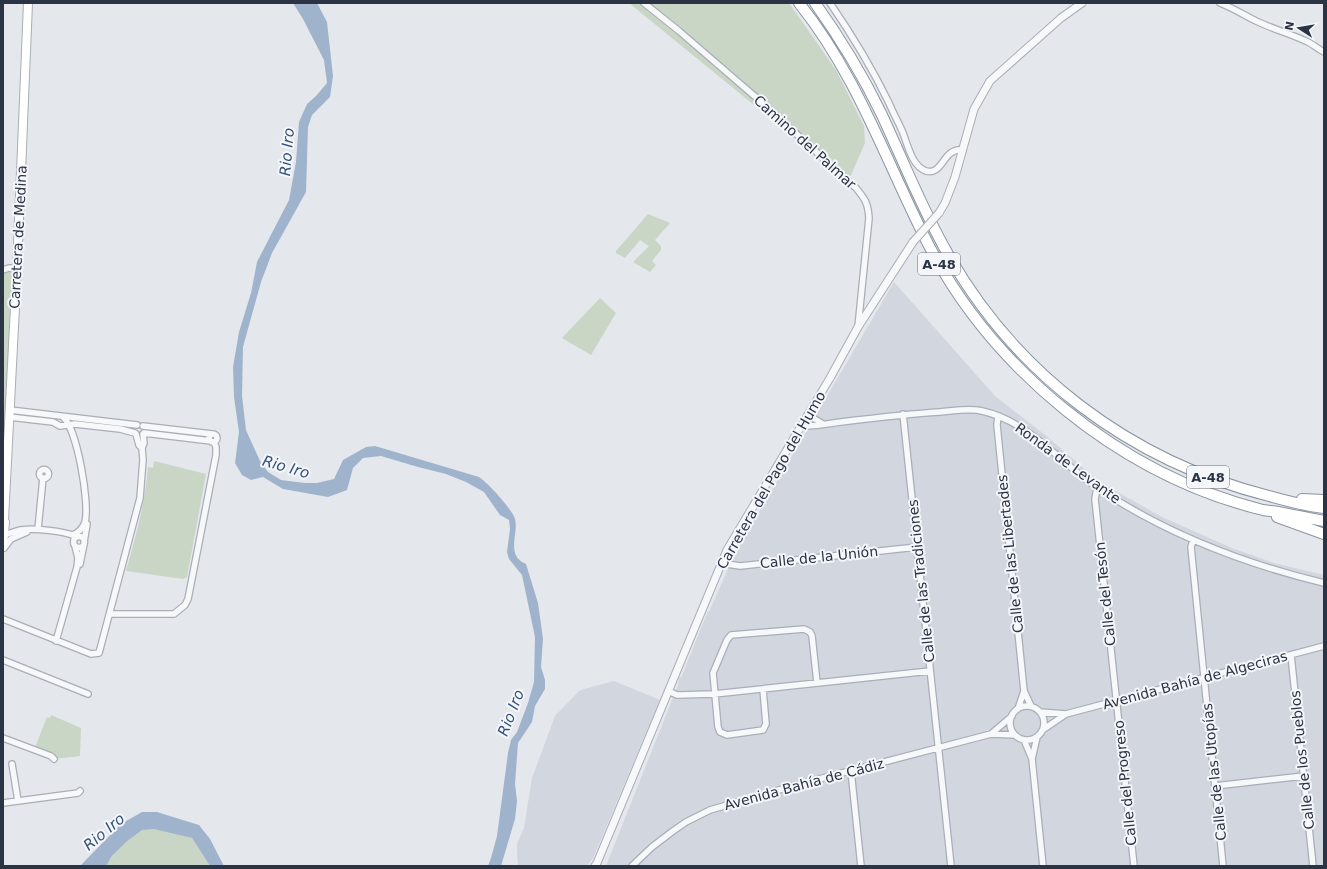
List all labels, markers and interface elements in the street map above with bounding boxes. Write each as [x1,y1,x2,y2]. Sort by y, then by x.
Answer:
north arrow [1279,8,1319,48]
text: N [1282,20,1297,32]
street label: Camino del Palmar [751,92,860,192]
water label: Rio Iro [276,127,298,177]
street label: Carretera de Medina [6,165,30,309]
road number: A-48 [918,253,960,275]
street label: Carretera del Pago del Humo [713,388,829,572]
street label: Ronda de Levante [1012,419,1124,507]
water label: Rio Iro [260,452,312,482]
road number: A-48 [1187,466,1229,488]
street label: Calle de las Libertades [994,474,1026,634]
street label: Calle de las Tradiciones [904,499,938,663]
street label: Calle del Tesón [1092,541,1118,647]
street label: Calle de la Unión [759,543,879,571]
street label: Avenida Bahía de Algeciras [1101,648,1289,712]
water label: Rio Iro [494,687,528,739]
street label: Calle de los Pueblos [1287,690,1317,830]
street label: Calle de las Utopías [1199,702,1229,842]
street label: Calle del Progreso [1110,719,1140,847]
street label: Avenida Bahía de Cádiz [722,755,886,813]
water label: Rio Iro [80,810,128,854]

